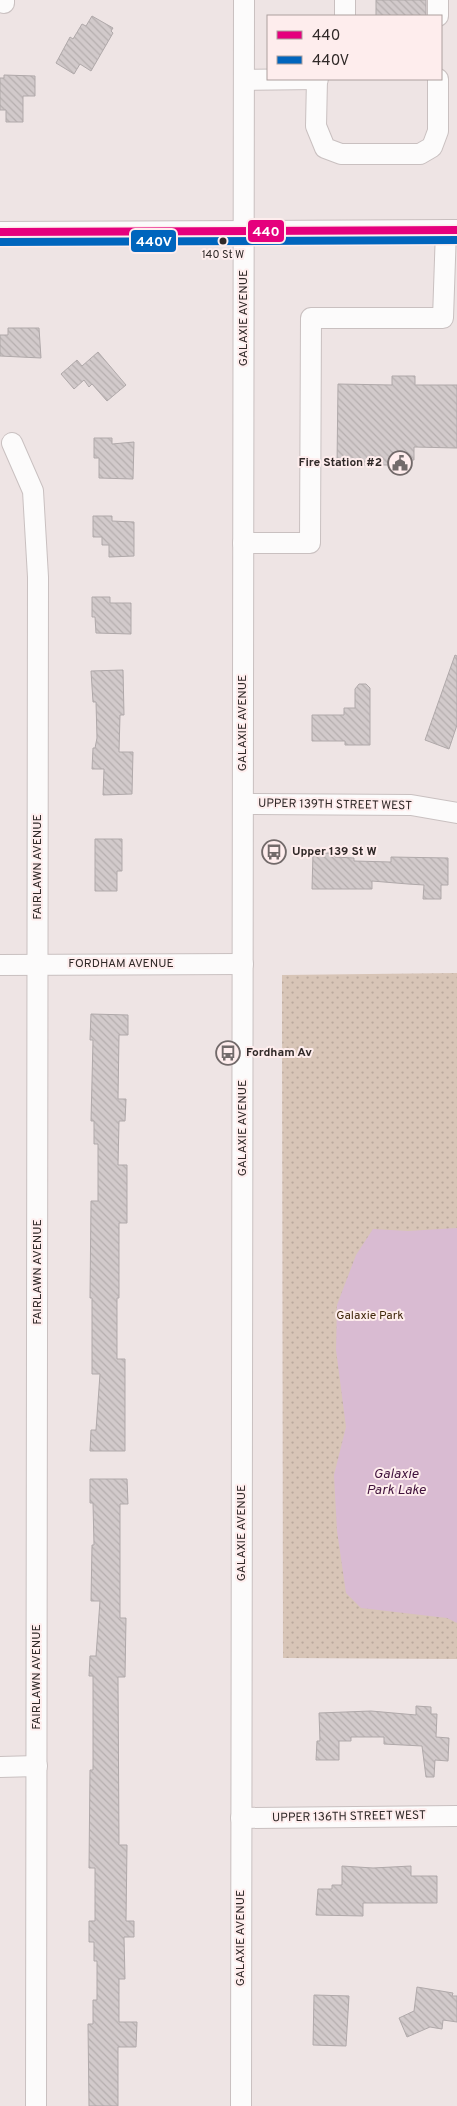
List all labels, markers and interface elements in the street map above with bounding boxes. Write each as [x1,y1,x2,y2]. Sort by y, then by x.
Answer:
legend [267,15,442,80]
text: 440 [312,27,340,46]
text: 440V [312,52,350,71]
line badge: 440 [247,219,285,243]
text: 440 [252,224,280,241]
line badge: 440V [130,229,177,253]
text: 440V [136,234,173,251]
marker: 140 St W [218,236,228,246]
place label: 140 St W [202,248,244,262]
street label: GALAXIE AVENUE [236,270,252,366]
public building icon: Fire Station #2 [387,450,413,476]
place label: Fire Station #2 [299,455,382,471]
street label: GALAXIE AVENUE [235,675,251,771]
street label: UPPER 139TH STREET WEST [258,796,412,814]
street label: FAIRLAWN AVENUE [30,814,46,920]
bus stop icon: Upper 139 St W [261,839,287,865]
place label: Upper 139 St W [292,844,377,860]
street label: FORDHAM AVENUE [68,956,174,972]
bus stop icon: Fordham Av [215,1040,241,1066]
place label: Fordham Av [246,1045,312,1061]
street label: GALAXIE AVENUE [235,1080,251,1176]
street label: FAIRLAWN AVENUE [30,1219,46,1325]
park label: Galaxie Park [336,1308,404,1324]
water label: Galaxie Park Lake [366,1466,426,1499]
street label: GALAXIE AVENUE [234,1485,250,1581]
street label: FAIRLAWN AVENUE [29,1624,45,1730]
street label: UPPER 136TH STREET WEST [272,1808,426,1826]
street label: GALAXIE AVENUE [233,1890,249,1986]

